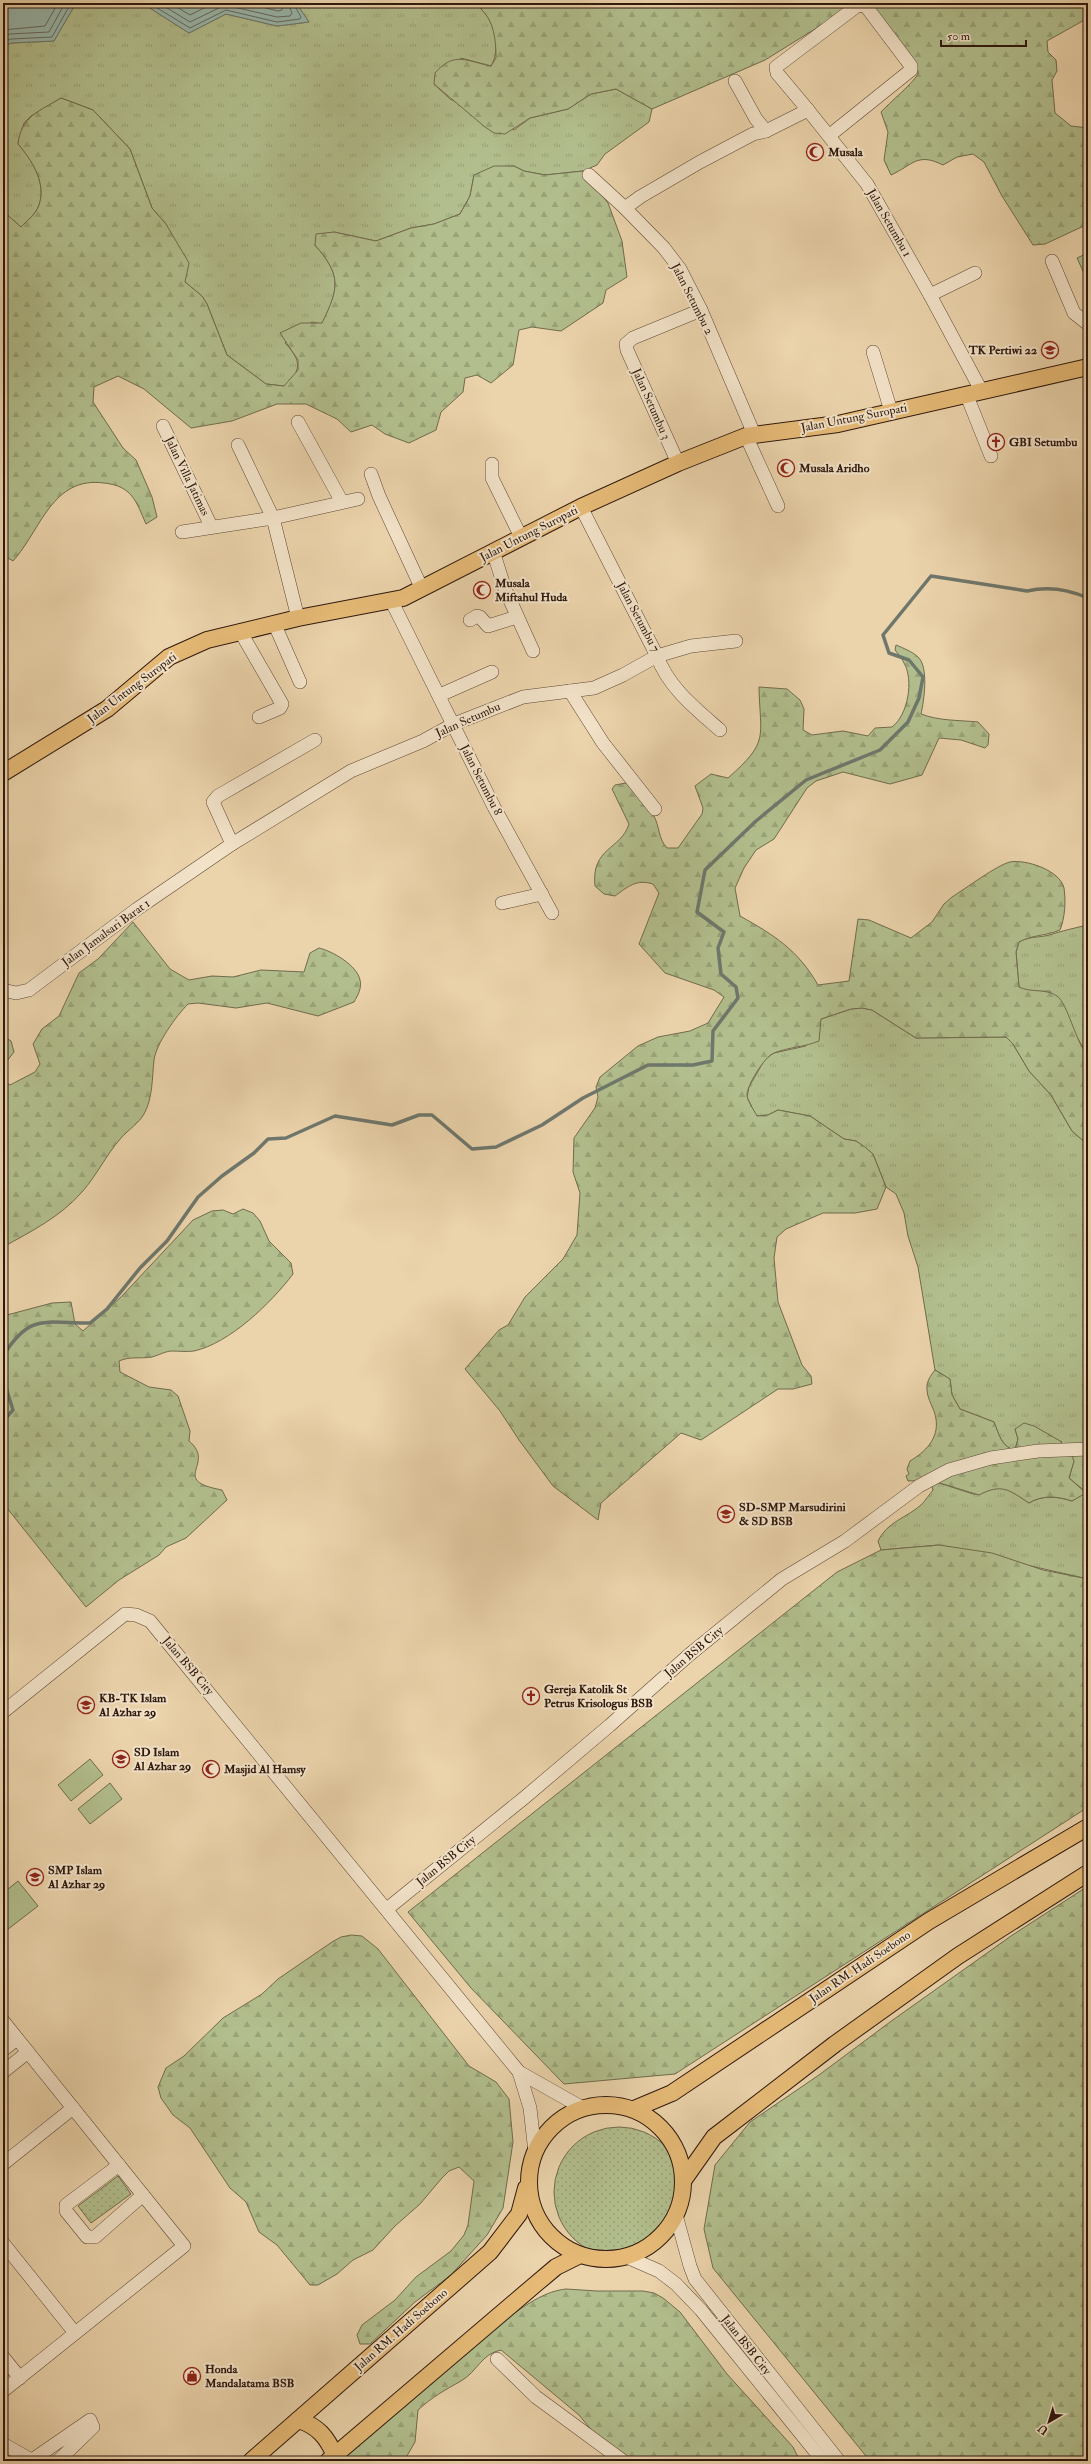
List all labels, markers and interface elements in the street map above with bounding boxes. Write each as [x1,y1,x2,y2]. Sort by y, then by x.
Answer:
scale bar [941,22,1026,48]
text: 50 m [947,29,971,44]
mosque icon: Musala [805,142,825,162]
place label: Musala [827,145,864,160]
street label: Jalan Setumbu 1 [863,185,915,260]
street label: Jalan Setumbu 2 [667,260,716,337]
school or university icon: TK Pertiwi 22 [1040,340,1060,360]
place label: TK Pertiwi 22 [968,343,1037,358]
street label: Jalan Setumbu 3 [628,365,673,442]
street label: Jalan Untung Suropati [799,400,908,436]
church icon: GBI Setumbu [986,432,1006,452]
street label: Jalan Villa Jatimas [161,433,213,518]
place label: GBI Setumbu [1009,435,1078,450]
mosque icon: Musala Aridho [776,458,796,478]
place label: Musala Aridho [798,461,870,476]
street label: Jalan Untung Suropati [477,503,581,566]
place label: Musala Miftahul Huda [494,576,568,605]
street label: Jalan Setumbu 7 [613,578,663,655]
mosque icon: Musala Miftahul Huda [472,580,492,600]
street label: Jalan Untung Suropati [84,650,180,727]
street label: Jalan Setumbu [432,699,503,741]
street label: Jalan Setumbu 8 [456,741,505,818]
street label: Jalan Jamalsari Barat 1 [58,896,153,971]
place label: SD-SMP Marsudirini & SD BSB [739,1500,847,1529]
school or university icon: SD-SMP Marsudirini & SD BSB [716,1504,736,1524]
street label: Jalan BSB City [661,1623,727,1682]
street label: Jalan BSB City [158,1633,217,1699]
place label: Gereja Katolik St Petrus Krisologus BSB [544,1682,653,1711]
church icon: Gereja Katolik St Petrus Krisologus BSB [521,1686,541,1706]
place label: KB-TK Islam Al Azhar 29 [98,1691,167,1720]
school or university icon: KB-TK Islam Al Azhar 29 [76,1695,96,1715]
place label: SD Islam Al Azhar 29 [133,1745,191,1774]
school or university icon: SD Islam Al Azhar 29 [111,1749,131,1769]
mosque icon: Masjid Al Hamsy [201,1759,221,1779]
place label: Masjid Al Hamsy [223,1762,306,1777]
street label: Jalan BSB City [412,1832,479,1890]
place label: SMP Islam Al Azhar 29 [47,1863,105,1892]
school or university icon: SMP Islam Al Azhar 29 [25,1867,45,1887]
street label: Jalan RM. Hadi Soebono [806,1927,914,2007]
street label: Jalan RM. Hadi Soebono [351,2285,451,2375]
street label: Jalan BSB City [717,2311,775,2379]
place label: Honda Mandalatama BSB [204,2362,295,2391]
shop icon: Honda Mandalatama BSB [182,2366,202,2386]
north arrow [1029,2402,1069,2442]
text: U [1035,2421,1051,2437]

